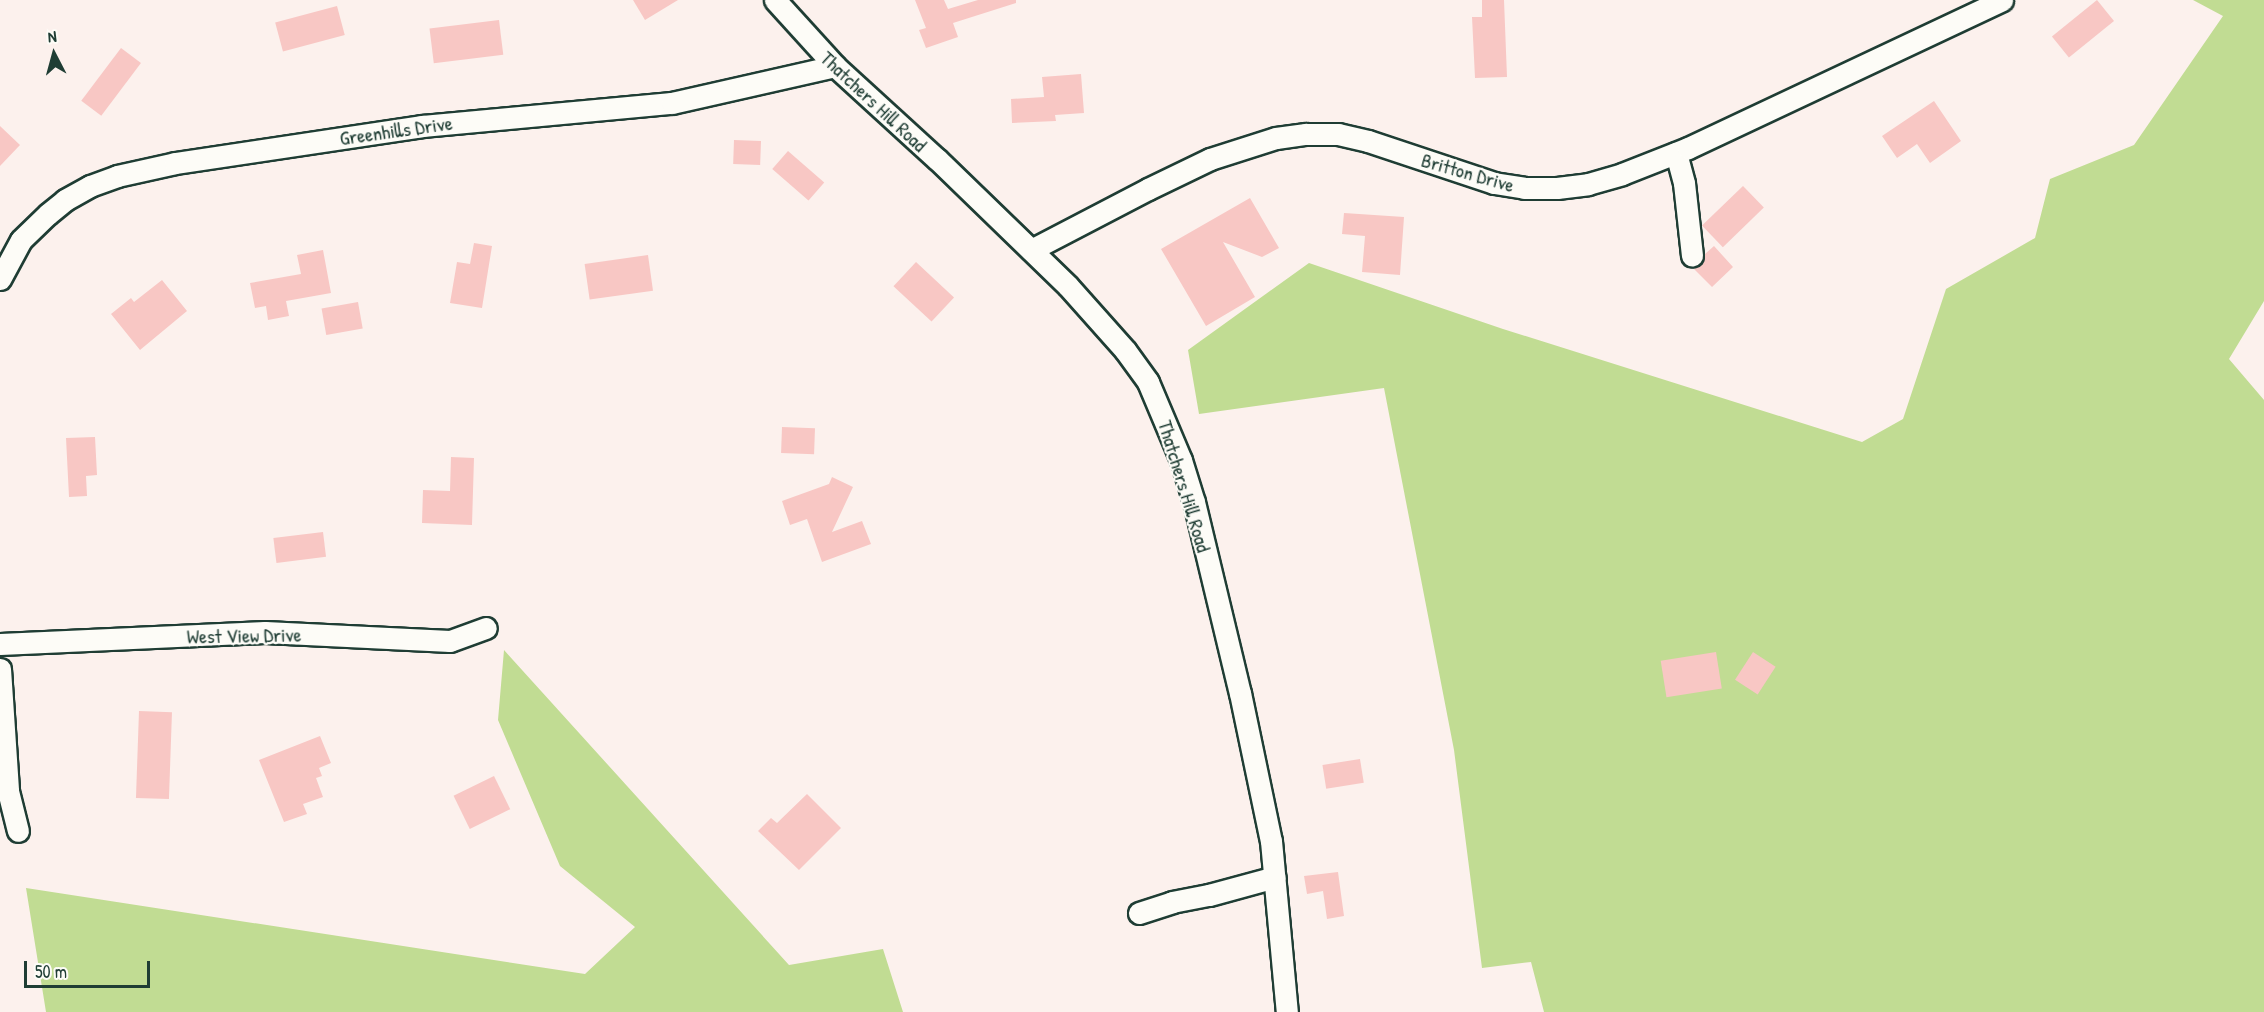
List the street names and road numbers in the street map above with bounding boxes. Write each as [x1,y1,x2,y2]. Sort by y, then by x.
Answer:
street label: Thatchers Hill Road [816,46,932,156]
street label: Greenhills Drive [338,110,454,150]
street label: Britton Drive [1419,147,1517,197]
street label: Thatchers Hill Road [1154,417,1216,555]
street label: West View Drive [186,622,302,648]

